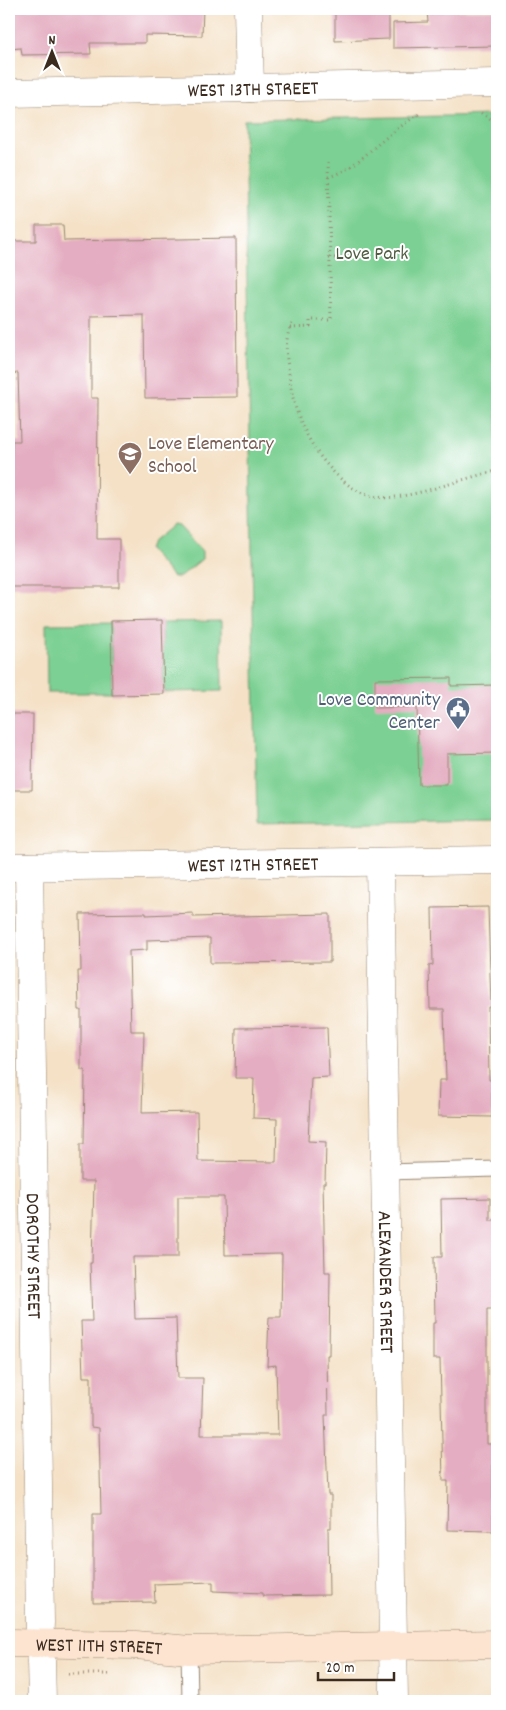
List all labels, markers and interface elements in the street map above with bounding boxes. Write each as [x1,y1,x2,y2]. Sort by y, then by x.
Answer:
north arrow [28,28,78,78]
text: N [49,31,56,51]
street label: WEST 13TH STREET [187,76,319,106]
park label: Love Park [336,241,408,269]
place label: Love Elementary School [148,431,274,482]
school or university icon: Love Elementary School [117,441,143,475]
place label: Love Community Center [318,687,441,738]
public building icon: Love Community Center [445,696,471,730]
street label: WEST 12TH STREET [187,852,319,881]
street label: DOROTHY STREET [17,1193,47,1319]
street label: ALEXANDER STREET [369,1210,399,1354]
street label: WEST 11TH STREET [36,1632,163,1664]
scale bar [318,1650,395,1682]
text: 20 m [326,1658,354,1680]

